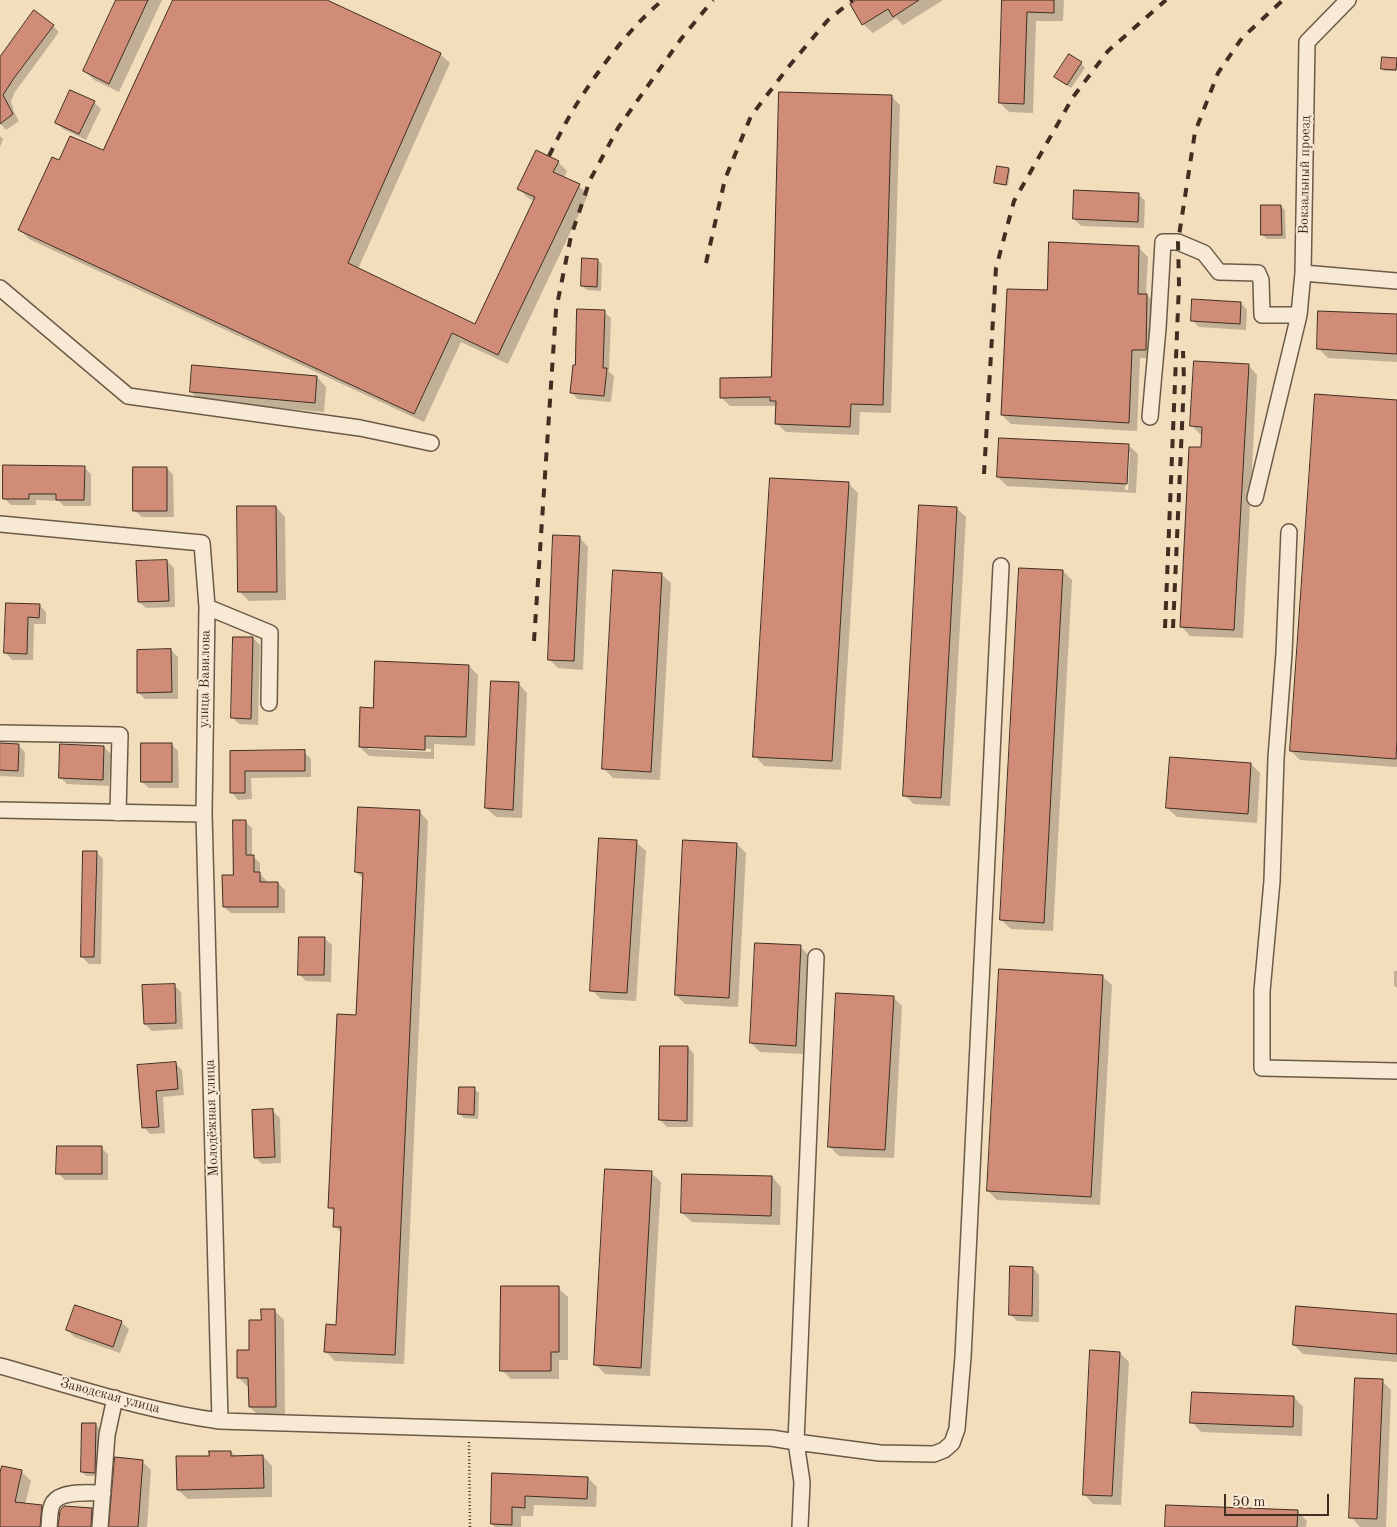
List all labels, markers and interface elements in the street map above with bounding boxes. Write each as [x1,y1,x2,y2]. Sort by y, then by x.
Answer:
street label: Вокзальный проезд [1296,115,1314,235]
street label: улица Вавилова [196,630,214,728]
street label: Молодёжная улица [202,1059,222,1177]
street label: Заводская улица [58,1375,162,1417]
scale bar [1227,1484,1332,1516]
text: 50 m [1232,1495,1266,1510]

